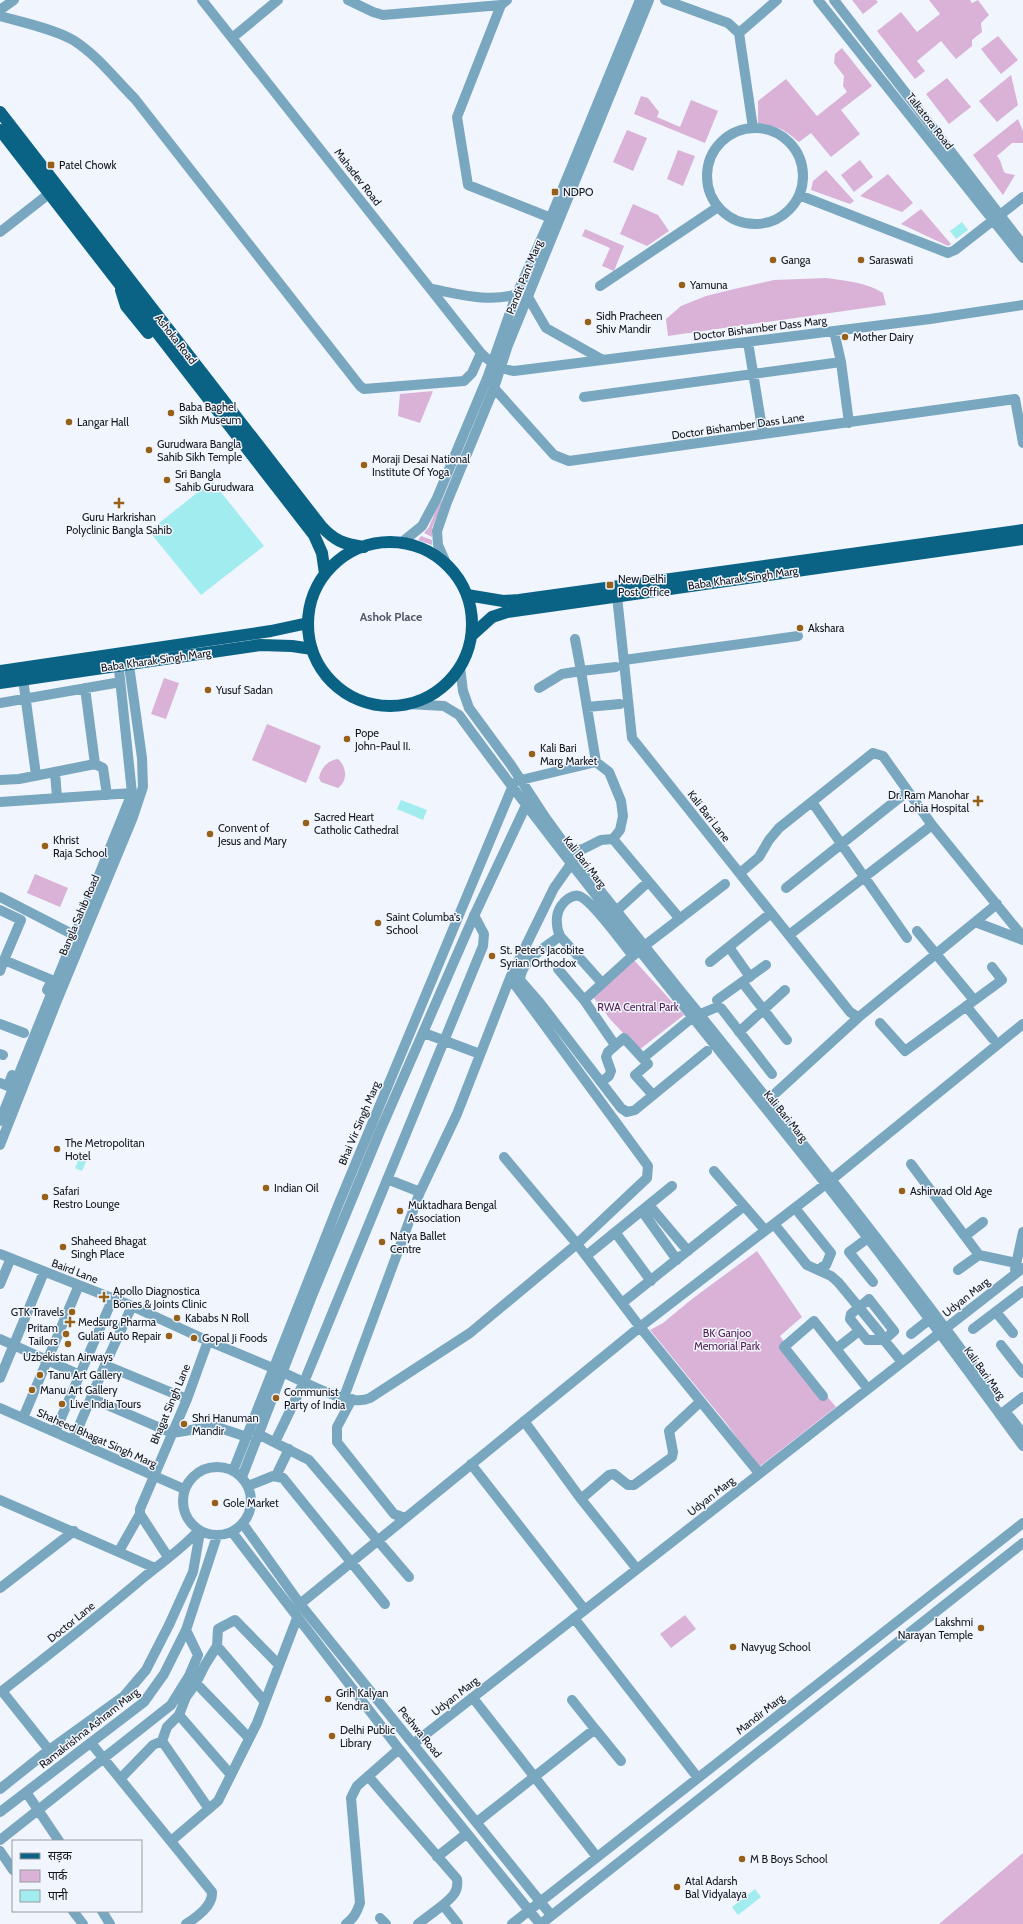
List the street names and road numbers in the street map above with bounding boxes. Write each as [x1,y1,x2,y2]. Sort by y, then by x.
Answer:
street label: Talkatora Road [904,90,956,152]
street label: Mahadev Road [331,146,385,208]
street label: Pandit Pant Marg [503,237,545,316]
street label: Ashoka Road [152,311,200,367]
street label: Doctor Bishamber Dass Marg [692,313,828,343]
street label: Doctor Bishamber Dass Lane [671,410,806,442]
street label: Baba Kharak Singh Marg [687,563,799,593]
street label: Baba Kharak Singh Marg [100,645,212,675]
street label: Kali Bari Lane [685,787,734,845]
street label: Kali Bari Marg [560,833,610,891]
street label: Bangla Sahib Road [56,873,102,957]
street label: Bhai Vir Singh Marg [335,1078,383,1167]
street label: Kali Bari Marg [761,1087,811,1145]
street label: Baird Lane [50,1256,101,1286]
street label: Udyan Marg [939,1274,993,1320]
street label: Kali Bari Marg [961,1344,1009,1403]
street label: Bhagat Singh Lane [147,1361,193,1446]
street label: Shaheed Bhagat Singh Marg [35,1405,160,1471]
street label: Udyan Marg [684,1473,738,1519]
street label: Doctor Lane [44,1598,98,1645]
street label: Udyan Marg [428,1673,482,1719]
street label: Ramakrishna Ashram Marg [36,1684,142,1771]
street label: Mandir Marg [733,1690,787,1737]
street label: Peshwa Road [395,1704,445,1760]

